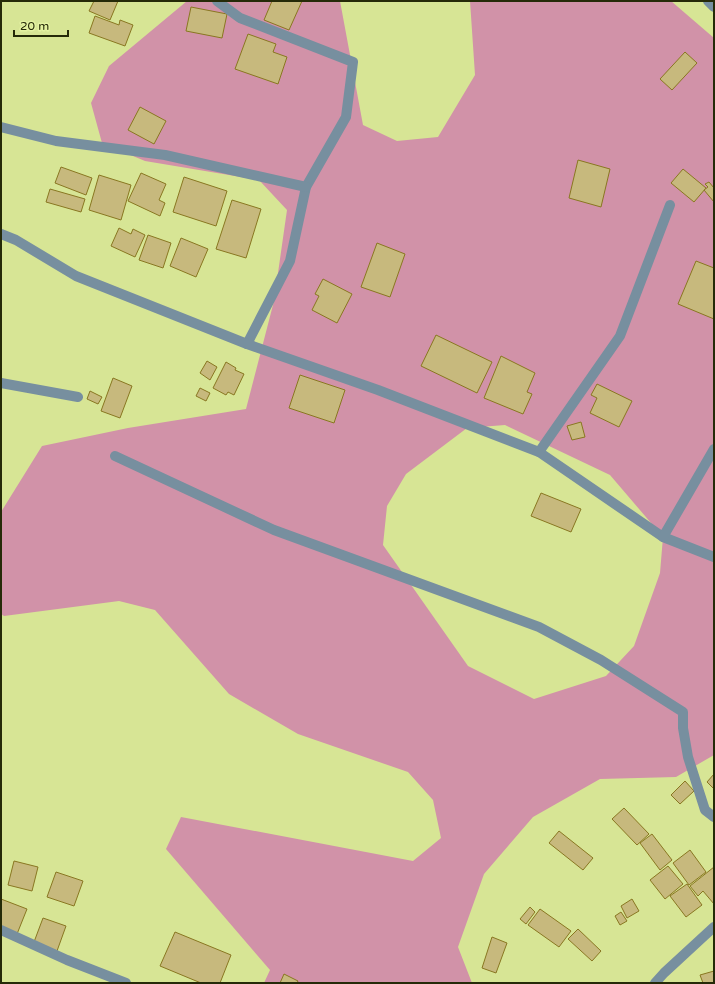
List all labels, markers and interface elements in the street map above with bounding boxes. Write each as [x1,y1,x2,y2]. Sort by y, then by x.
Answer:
scale bar [14,12,68,38]
text: 20 m [20,19,49,33]

